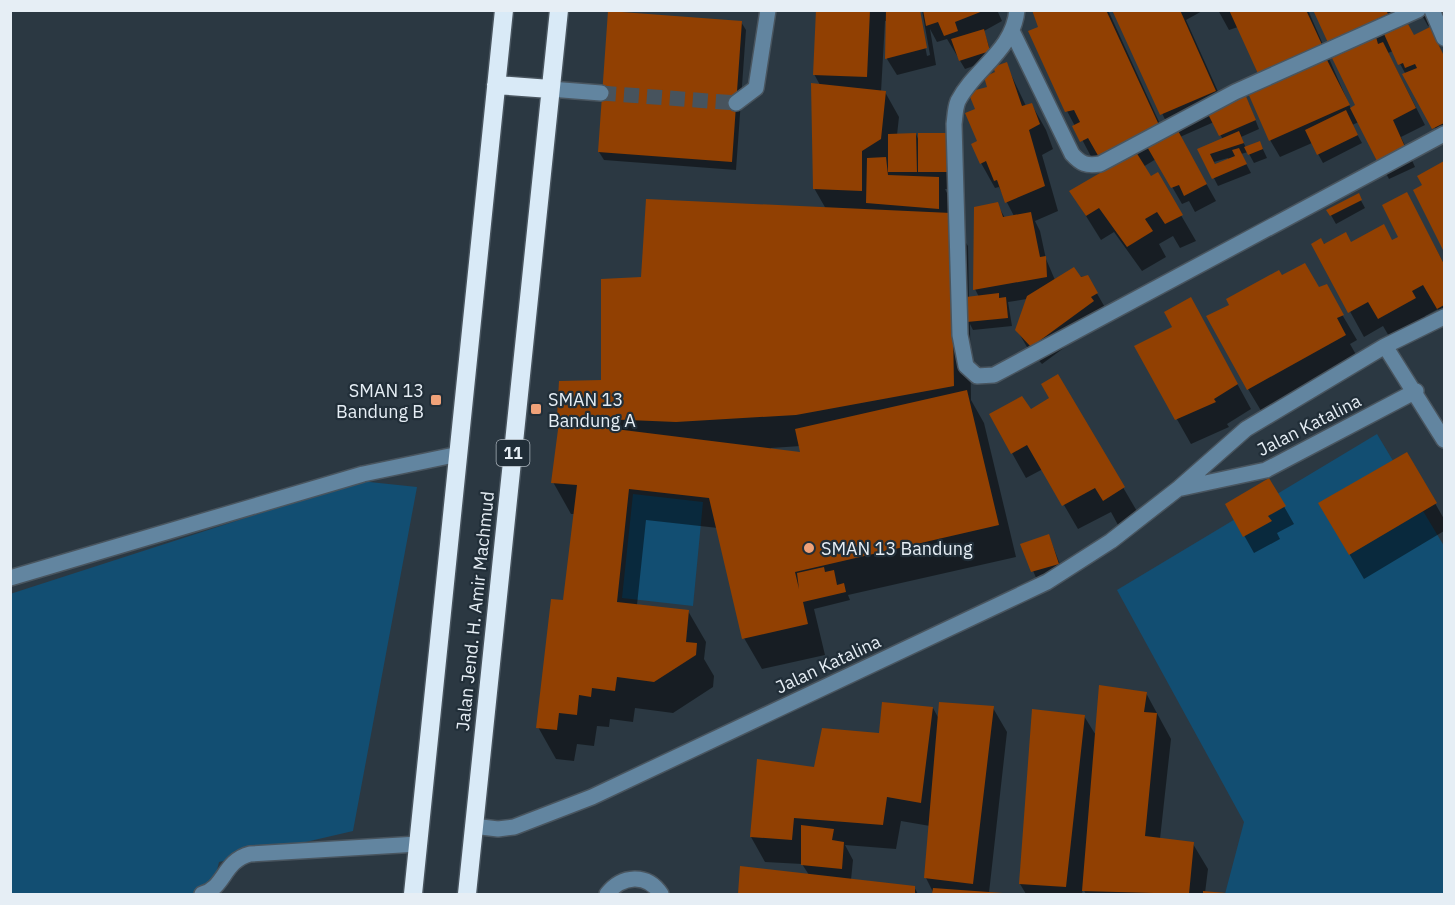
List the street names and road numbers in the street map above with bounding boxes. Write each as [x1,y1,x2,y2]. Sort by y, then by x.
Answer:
street label: Jalan Katalina [1253,389,1365,461]
road number: 11 [496,440,530,466]
street label: Jalan Jend. H. Amir Machmud [451,490,499,732]
street label: Jalan Katalina [772,629,885,698]

